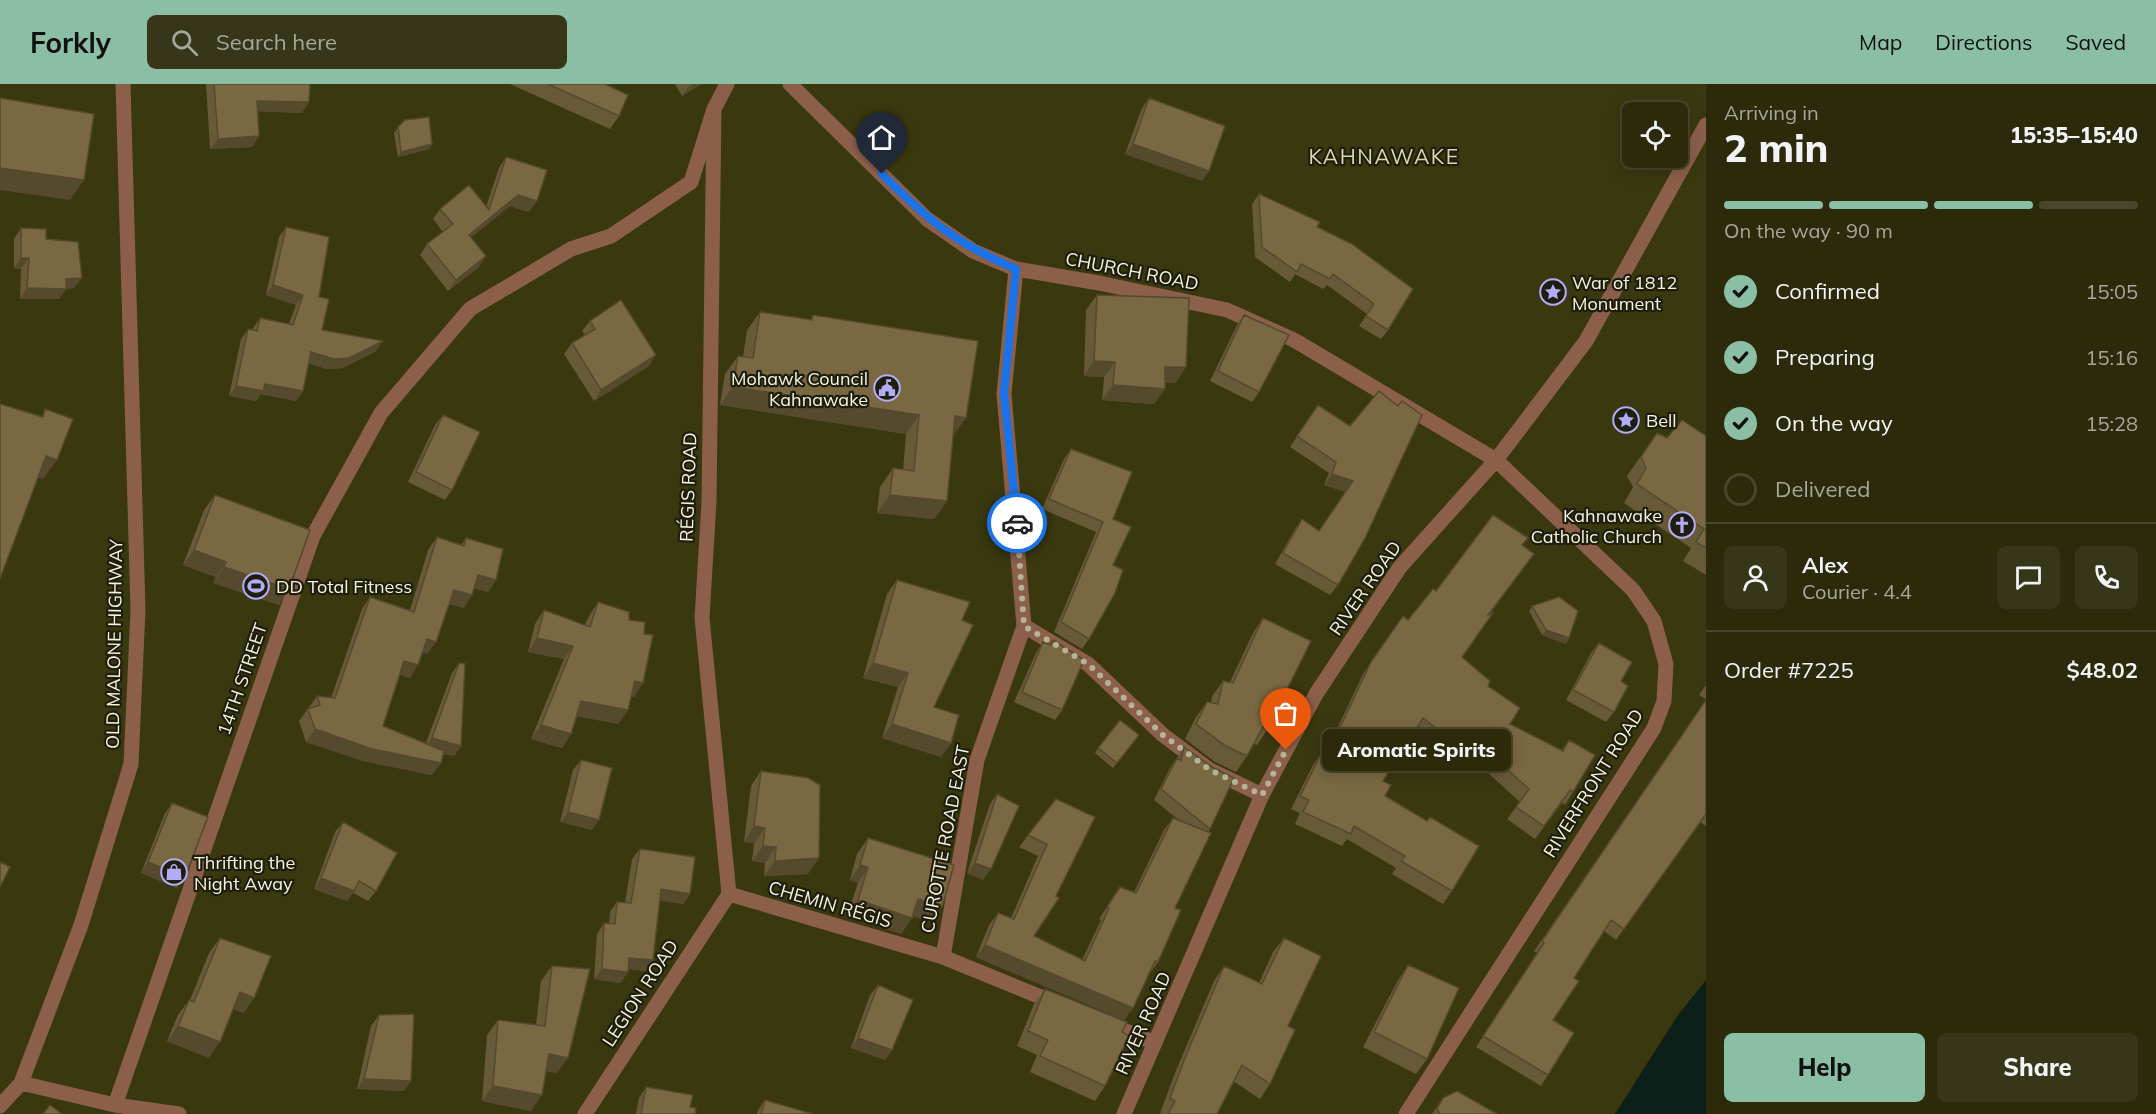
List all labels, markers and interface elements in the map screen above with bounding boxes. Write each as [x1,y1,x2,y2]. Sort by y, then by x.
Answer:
search box [147,15,567,69]
text: Forkly [30,25,111,60]
icon: search [168,26,201,59]
text: Search here [216,28,337,56]
text: Map [1859,29,1902,55]
text: Directions [1935,29,2032,55]
text: Saved [2065,29,2126,55]
text: Arriving in [1724,100,1819,125]
map controls [1622,102,1688,168]
button: locate [1622,102,1688,168]
pin [856,112,907,174]
icon: home [865,121,898,154]
text: 15:35–15:40 [2010,121,2138,149]
text: 2 min [1724,123,1829,172]
district label: KAHNAWAKE [1308,143,1460,169]
text: On the way · 90 m [1724,218,1893,243]
street label: CHURCH ROAD [1063,247,1201,295]
place label: War of 1812 Monument [1572,271,1677,315]
icon: check [1724,275,1757,308]
place icon: War of 1812 Monument [1538,277,1568,307]
text: Confirmed [1775,277,1880,305]
text: 15:05 [2085,279,2138,304]
icon: check [1724,341,1757,374]
text: Preparing [1775,343,1875,371]
text: 15:16 [2085,345,2138,370]
place label: Mohawk Council Kahnawake [731,367,868,411]
public building icon: Mohawk Council Kahnawake [872,373,902,403]
place icon: Bell [1611,405,1641,435]
icon: check [1724,407,1757,440]
place label: Bell [1646,409,1677,432]
text: On the way [1775,409,1893,437]
text: 15:28 [2085,411,2138,436]
street label: RÉGIS ROAD [675,432,701,542]
text: Delivered [1775,475,1870,503]
courier [987,493,1047,553]
place label: Kahnawake Catholic Church [1531,504,1662,548]
icon: car [1001,507,1034,540]
church icon: Kahnawake Catholic Church [1667,510,1697,540]
street label: RIVER ROAD [1324,536,1406,640]
street label: OLD MALONE HIGHWAY [101,538,127,749]
button: person [1724,546,1787,609]
button: chat [1997,546,2060,609]
button: phone [2075,546,2138,609]
text: Alex [1802,551,1848,579]
sports icon: DD Total Fitness [241,571,271,601]
place label: DD Total Fitness [276,575,412,598]
text: Courier · 4.4 [1802,579,1912,604]
street label: 14TH STREET [212,620,272,738]
text: Order #7225 [1724,656,1854,684]
text: $48.02 [2067,656,2138,684]
pin [1260,688,1311,750]
icon: bag [1269,697,1302,730]
street label: RIVERFRONT ROAD [1538,704,1648,862]
callout: Aromatic Spirits [1322,729,1511,771]
text: Aromatic Spirits [1337,737,1496,762]
street label: CUROTTE ROAD EAST [916,743,975,935]
place label: Thrifting the Night Away [194,851,295,895]
shop icon: Thrifting the Night Away [159,857,189,887]
street label: CHEMIN RÉGIS [766,875,894,933]
street label: LEGION ROAD [597,935,683,1051]
street label: RIVER ROAD [1110,968,1176,1078]
button: Help [1724,1033,1925,1102]
button: Share [1937,1033,2138,1102]

